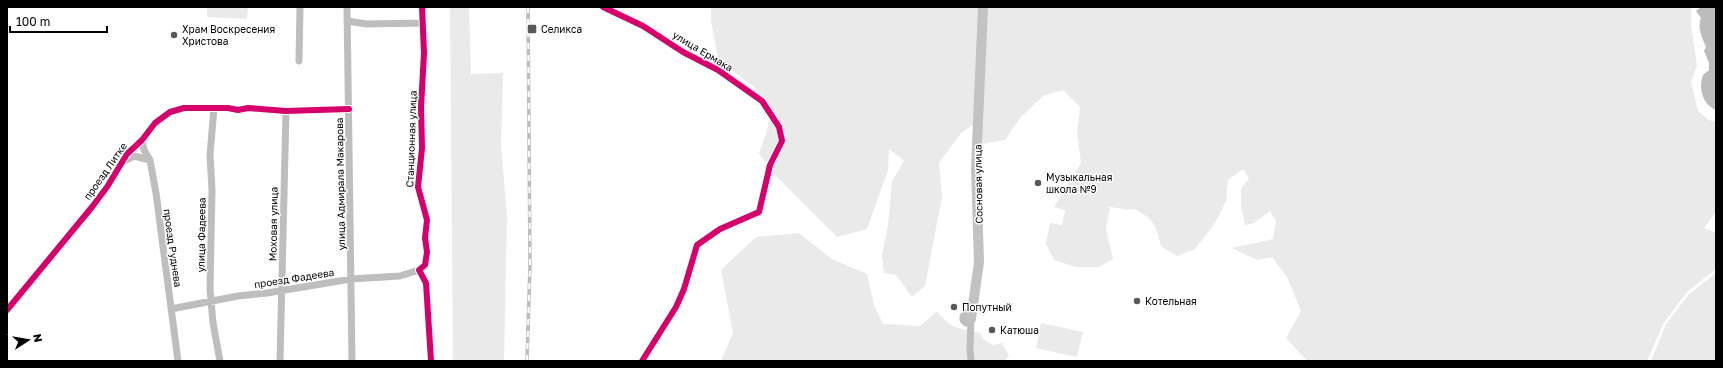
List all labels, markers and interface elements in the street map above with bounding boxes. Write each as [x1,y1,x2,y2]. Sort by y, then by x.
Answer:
scale bar [10,8,107,34]
text: 100 m [16,14,50,29]
place label: Храм Воскресения Христова [182,23,275,47]
marker: Селикса [526,23,538,35]
place label: Селикса [541,23,582,35]
street label: улица Ермака [671,28,735,74]
marker: Храм Воскресения Христова [169,30,179,40]
street label: Станционная улица [403,90,419,188]
street label: улица Адмирала Макарова [333,117,347,251]
street label: проезд Литке [81,140,129,202]
street label: Сосновая улица [971,144,985,224]
place label: Музыкальная школа №9 [1046,171,1112,195]
marker: Музыкальная школа №9 [1033,178,1043,188]
street label: Моховая улица [266,187,280,261]
street label: улица Фадеева [194,197,208,273]
street label: проезд Руднева [162,208,184,288]
street label: проезд Фадеева [253,266,335,290]
place label: Котельная [1145,295,1197,307]
marker: Котельная [1132,296,1142,306]
place label: Попутный [962,301,1012,313]
marker: Попутный [949,302,959,312]
north arrow [8,320,48,360]
place label: Катюша [1000,324,1039,336]
marker: Катюша [987,325,997,335]
text: N [31,332,45,343]

